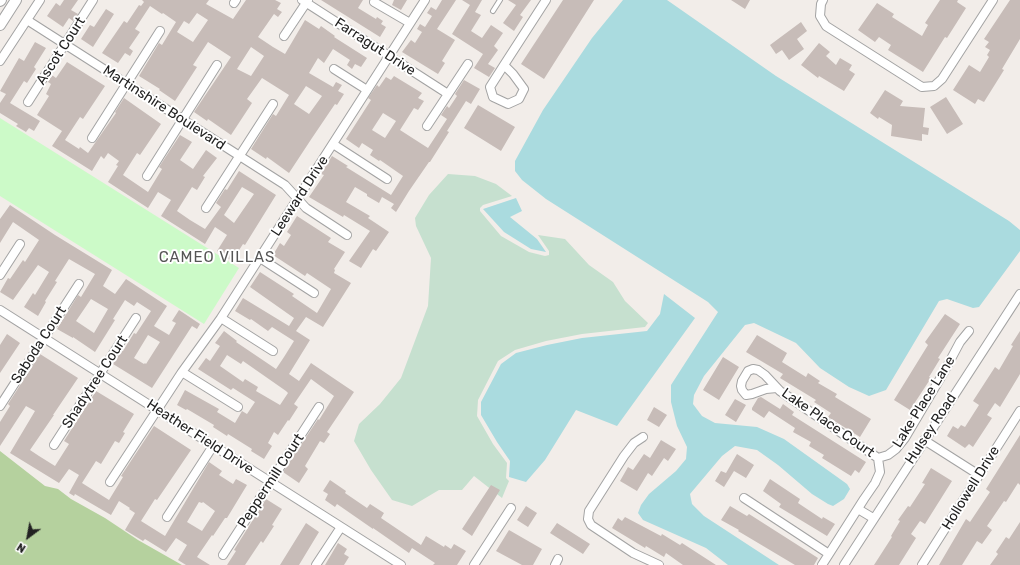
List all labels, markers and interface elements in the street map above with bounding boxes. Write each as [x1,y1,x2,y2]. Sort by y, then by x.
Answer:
street label: Ascot Court [33,14,89,88]
street label: Farragut Drive [331,15,419,79]
street label: Martinshire Boulevard [100,62,228,154]
street label: Leeward Drive [268,153,332,239]
district label: CAMEO VILLAS [159,249,275,267]
street label: Saboda Court [8,303,70,387]
street label: Shadytree Court [59,332,131,432]
street label: Lake Place Lane [889,353,959,451]
street label: Lake Place Court [778,385,878,461]
street label: Hulsey Road [902,391,960,467]
street label: Heather Field Drive [143,396,257,478]
street label: Peppermill Court [234,431,308,531]
street label: Hollowell Drive [939,443,1003,533]
north arrow [8,517,48,557]
text: N [15,540,28,555]

